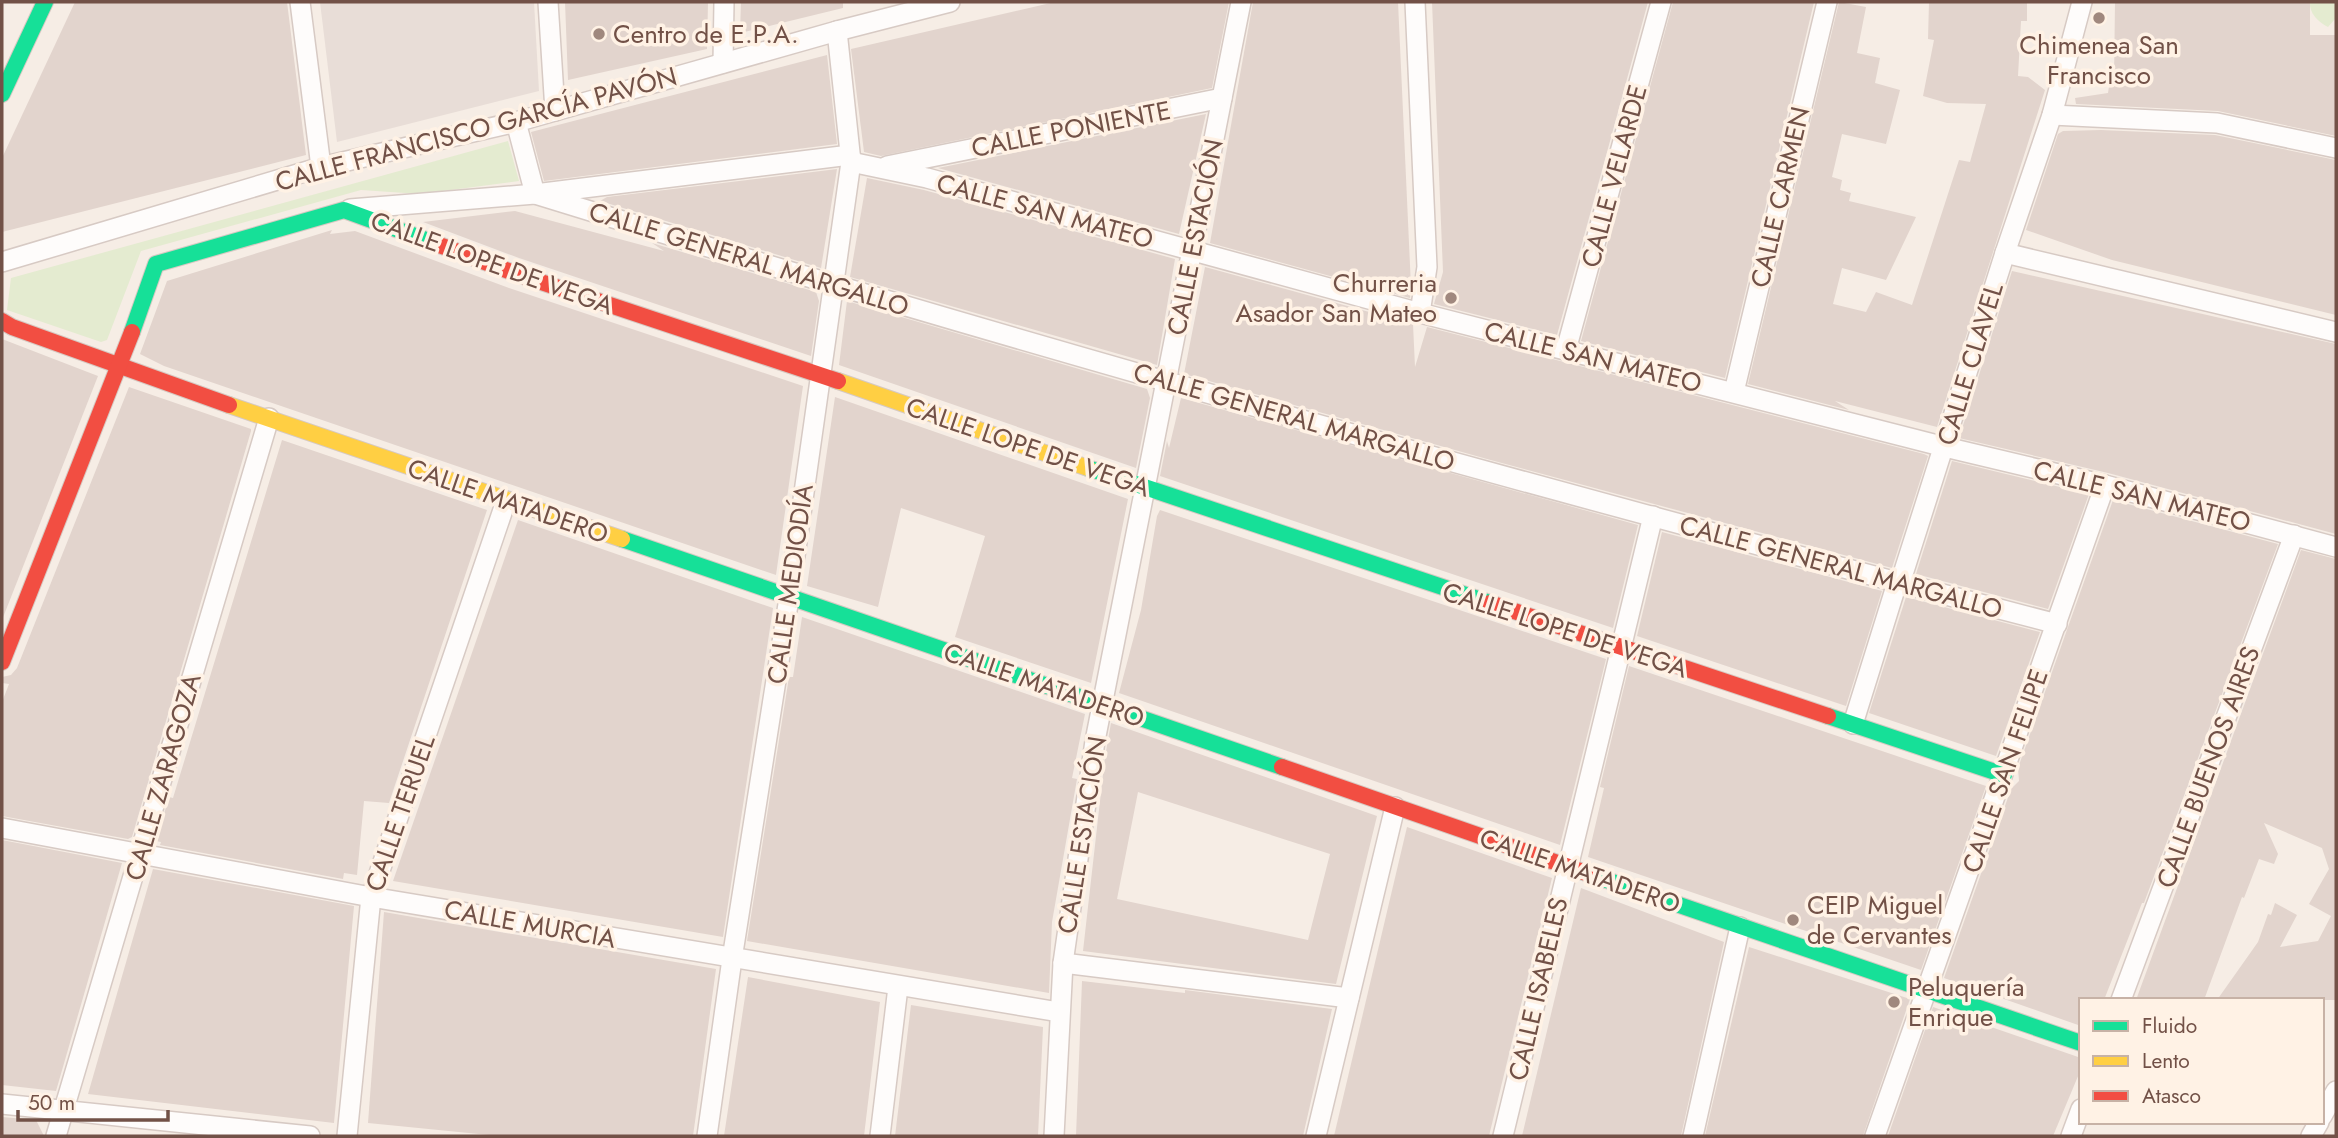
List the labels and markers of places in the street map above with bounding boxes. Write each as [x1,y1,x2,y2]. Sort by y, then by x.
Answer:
marker: Chimenea San Francisco [2091,10,2107,26]
place label: Centro de E.P.A. [613,15,799,53]
marker: Centro de E.P.A. [591,26,607,42]
place label: Chimenea San Francisco [2019,26,2179,94]
place label: Churreria Asador San Mateo [1236,264,1437,332]
marker: Churreria Asador San Mateo [1443,290,1459,306]
place label: CEIP Miguel de Cervantes [1807,886,1952,954]
marker: CEIP Miguel de Cervantes [1785,912,1801,928]
place label: Peluquería Enrique [1908,968,2025,1036]
marker: Peluquería Enrique [1886,994,1902,1010]

